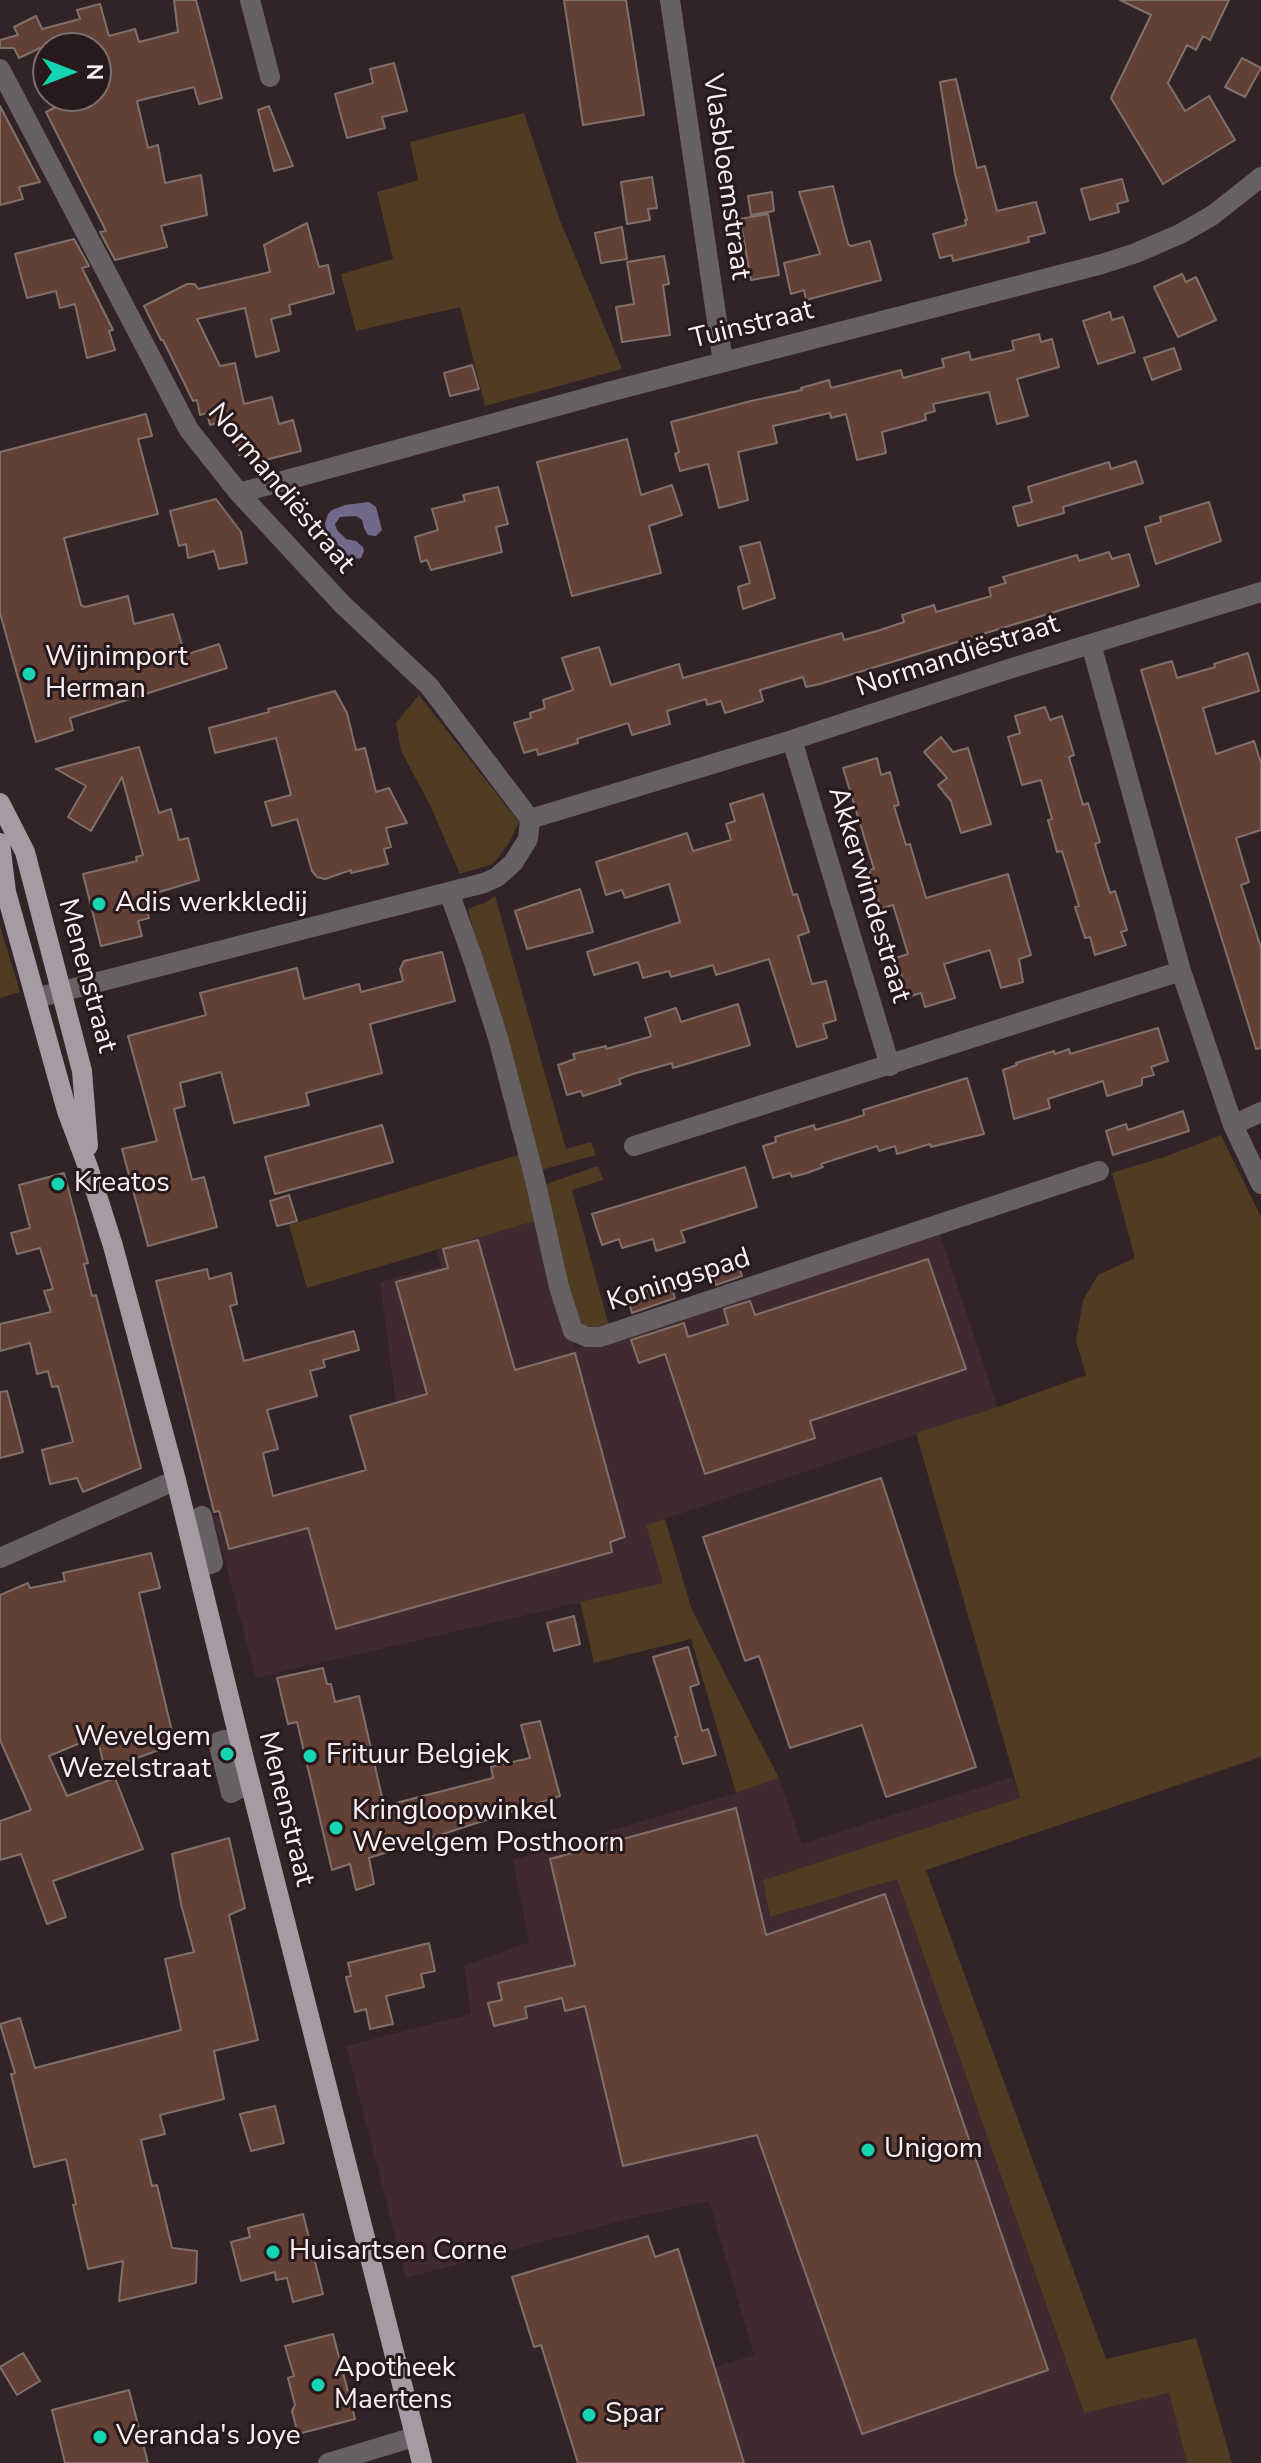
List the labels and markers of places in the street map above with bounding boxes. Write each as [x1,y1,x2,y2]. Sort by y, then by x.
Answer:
place label: Wijnimport Herman [45,641,188,707]
marker: Wijnimport Herman [20,665,38,683]
place label: Adis werkkledij [115,887,307,921]
marker: Adis werkkledij [90,895,108,913]
place label: Kreatos [74,1167,170,1201]
marker: Kreatos [49,1175,67,1193]
place label: Wevelgem Wezelstraat [59,1721,211,1787]
place label: Frituur Belgiek [326,1739,510,1773]
marker: Wevelgem Wezelstraat [218,1745,236,1763]
marker: Frituur Belgiek [301,1747,319,1765]
place label: Kringloopwinkel Wevelgem Posthoorn [352,1795,624,1861]
marker: Kringloopwinkel Wevelgem Posthoorn [327,1819,345,1837]
place label: Unigom [884,2133,983,2167]
marker: Unigom [859,2141,877,2159]
place label: Huisartsen Corne [289,2235,507,2269]
marker: Huisartsen Corne [264,2243,282,2261]
place label: Apotheek Maertens [334,2352,456,2418]
marker: Apotheek Maertens [309,2376,327,2394]
place label: Spar [605,2398,663,2432]
marker: Spar [580,2406,598,2424]
place label: Veranda's Joye [116,2420,301,2454]
marker: Veranda's Joye [91,2428,109,2446]

